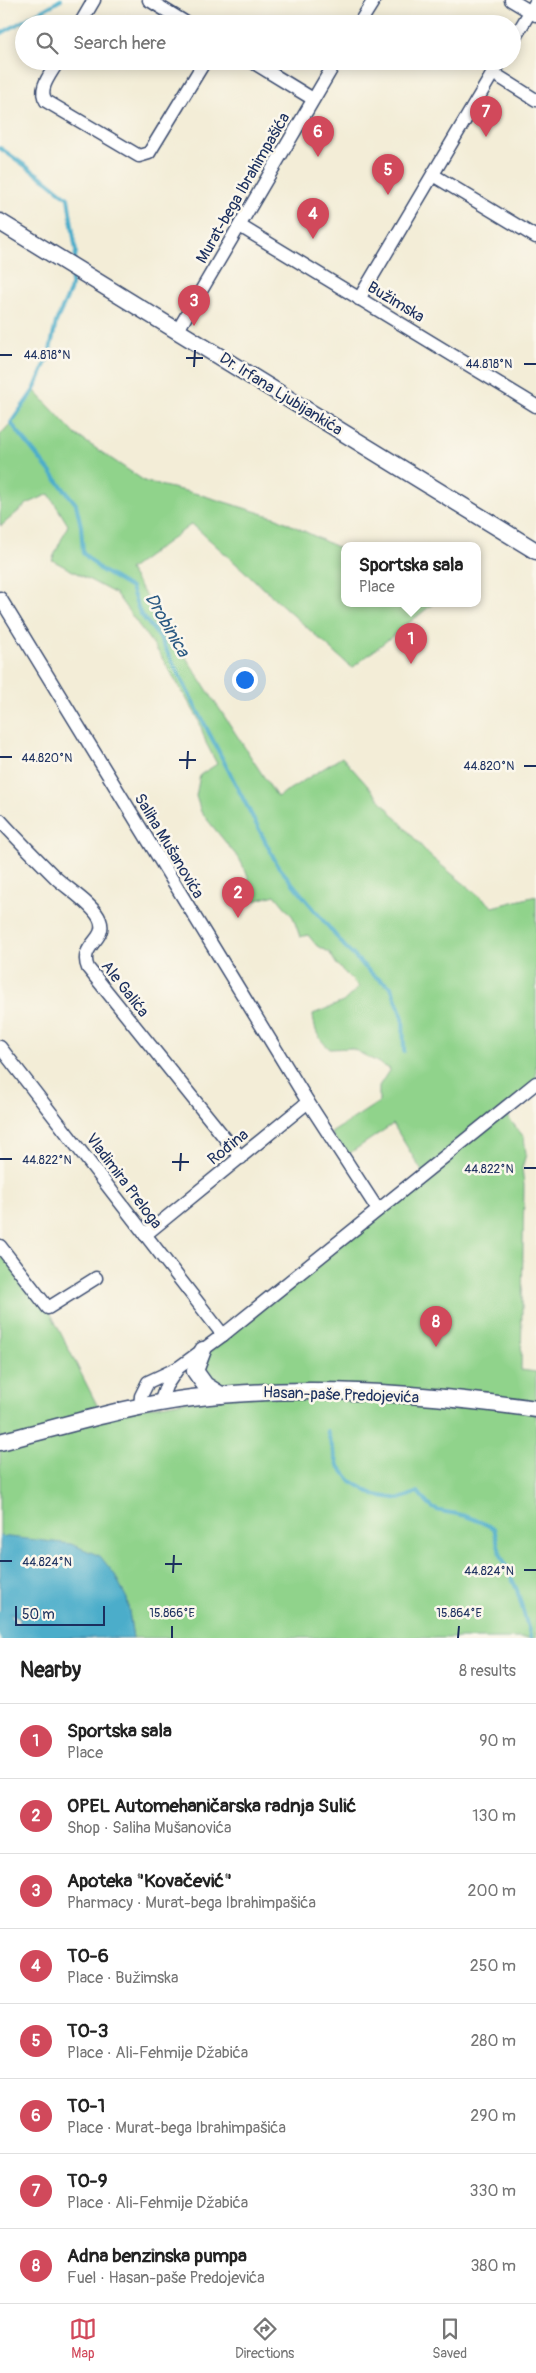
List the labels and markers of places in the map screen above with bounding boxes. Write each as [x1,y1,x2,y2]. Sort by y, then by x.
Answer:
pin: 7 [470,96,502,137]
pin: 6 [302,116,334,157]
pin: 5 [372,154,404,195]
pin: 4 [297,198,329,239]
pin: 3 [178,285,210,326]
pin: 1 [395,623,427,664]
pin: 2 [222,877,254,918]
pin: 8 [420,1306,452,1347]

